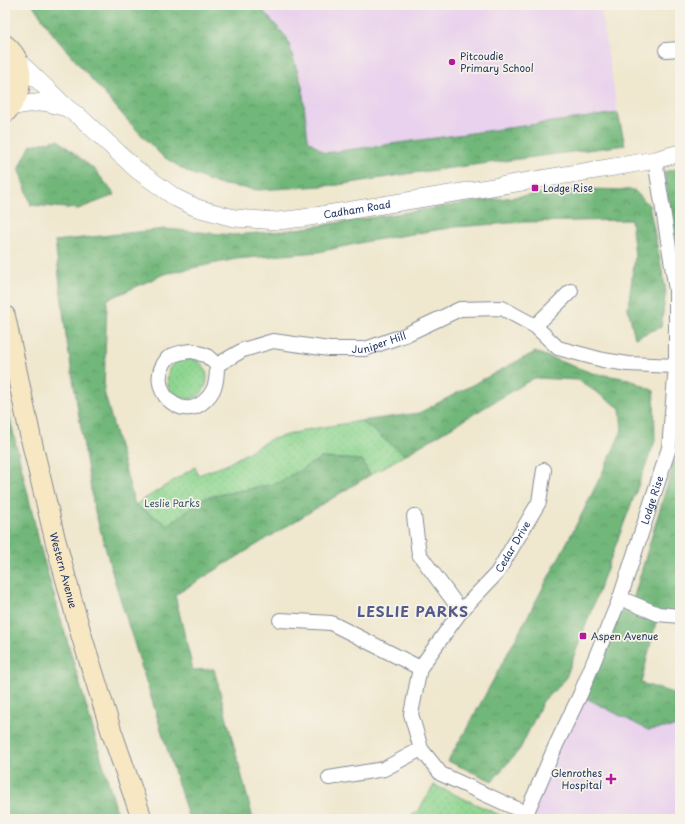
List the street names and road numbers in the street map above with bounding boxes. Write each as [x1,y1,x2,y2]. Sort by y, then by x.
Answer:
street label: Cadham Road [322,196,392,222]
street label: Juniper Hill [352,327,408,356]
street label: Lodge Rise [637,474,666,526]
street label: Cedar Drive [491,517,534,575]
street label: Western Avenue [47,531,82,610]

